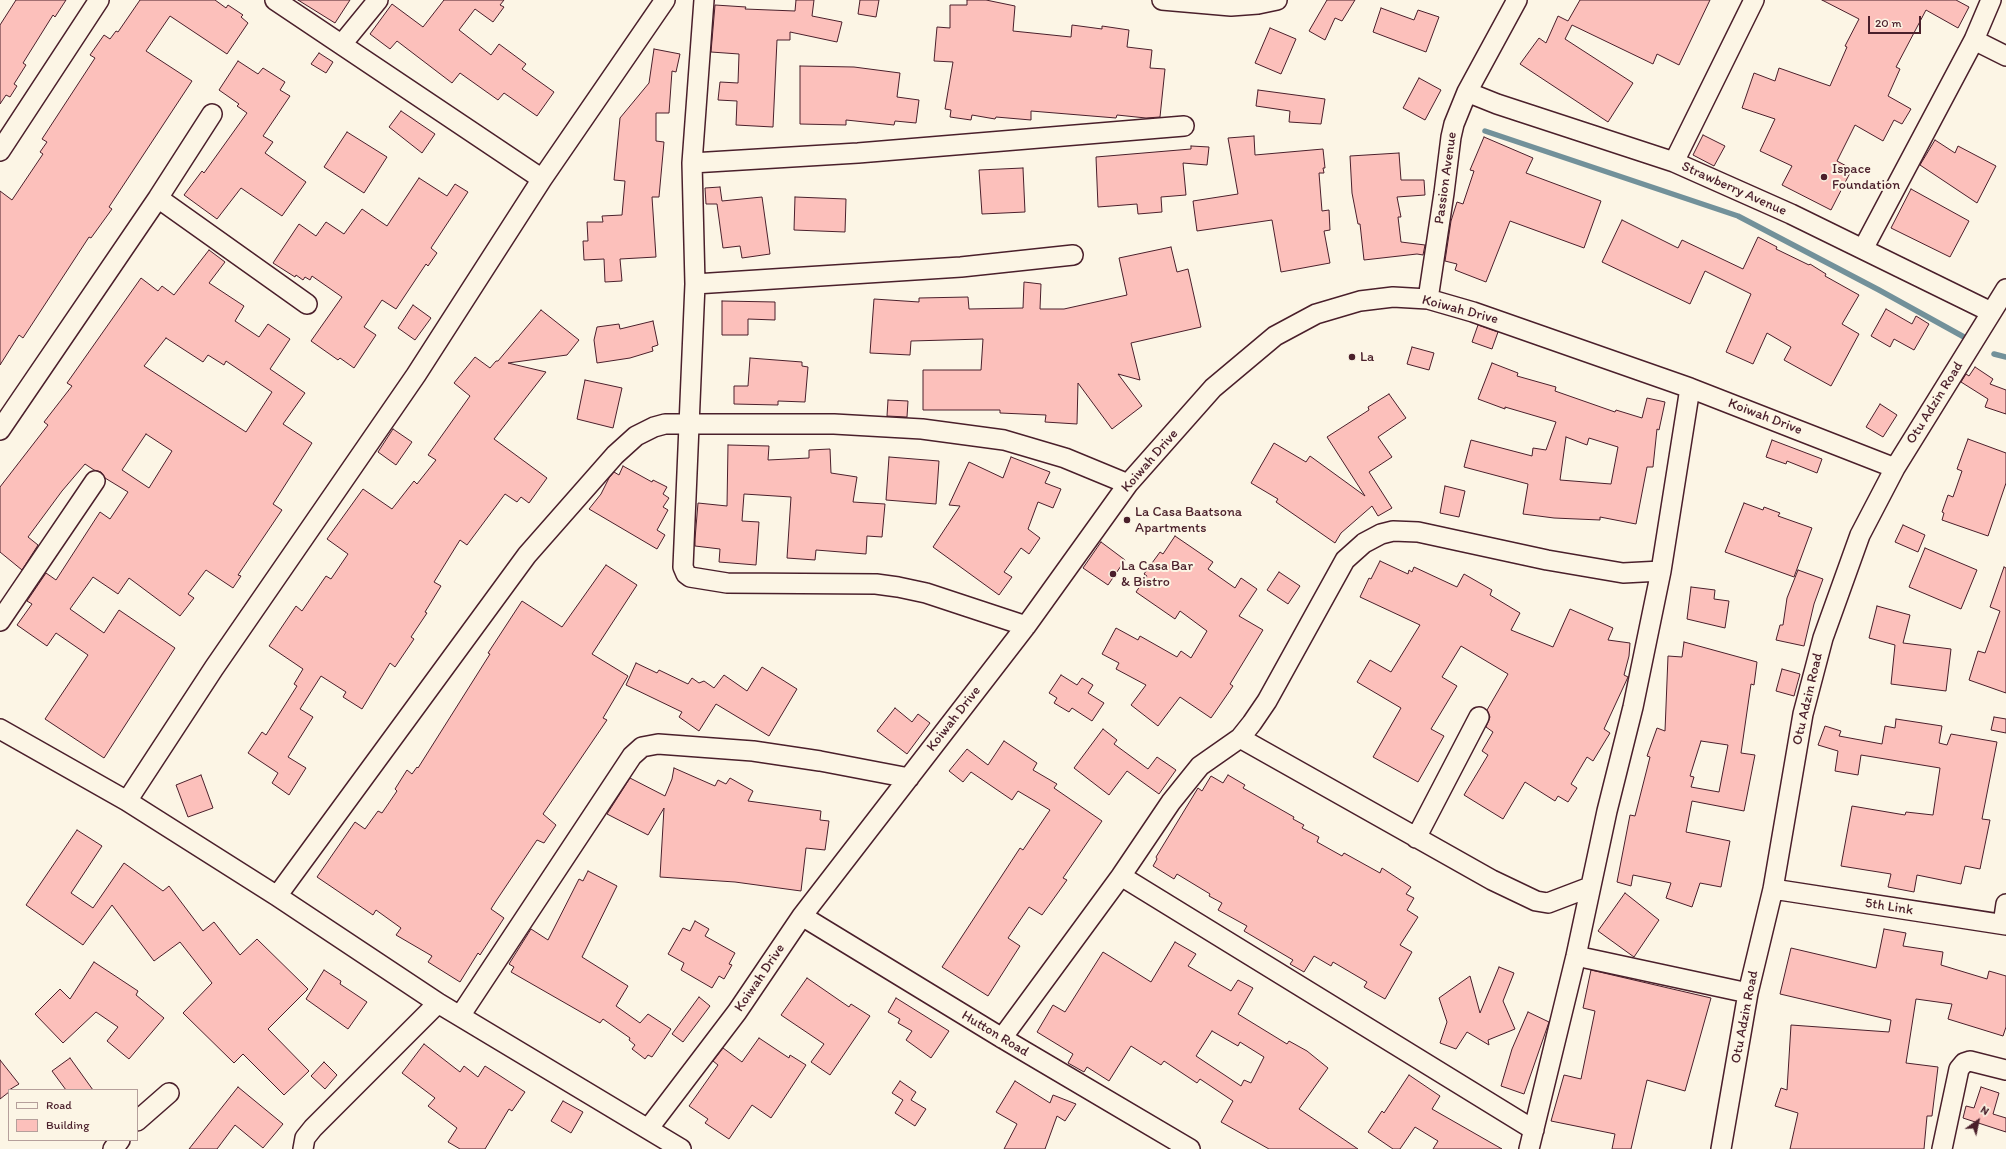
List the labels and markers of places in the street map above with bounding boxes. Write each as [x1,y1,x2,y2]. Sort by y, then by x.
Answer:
place label: Ispace Foundation [1832,161,1900,194]
marker: Ispace Foundation [1819,172,1829,182]
place label: La [1360,349,1374,365]
marker: La [1347,352,1357,362]
place label: La Casa Baatsona Apartments [1135,504,1242,536]
marker: La Casa Baatsona Apartments [1122,515,1132,525]
place label: La Casa Bar & Bistro [1121,558,1193,590]
marker: La Casa Bar & Bistro [1108,569,1118,579]

